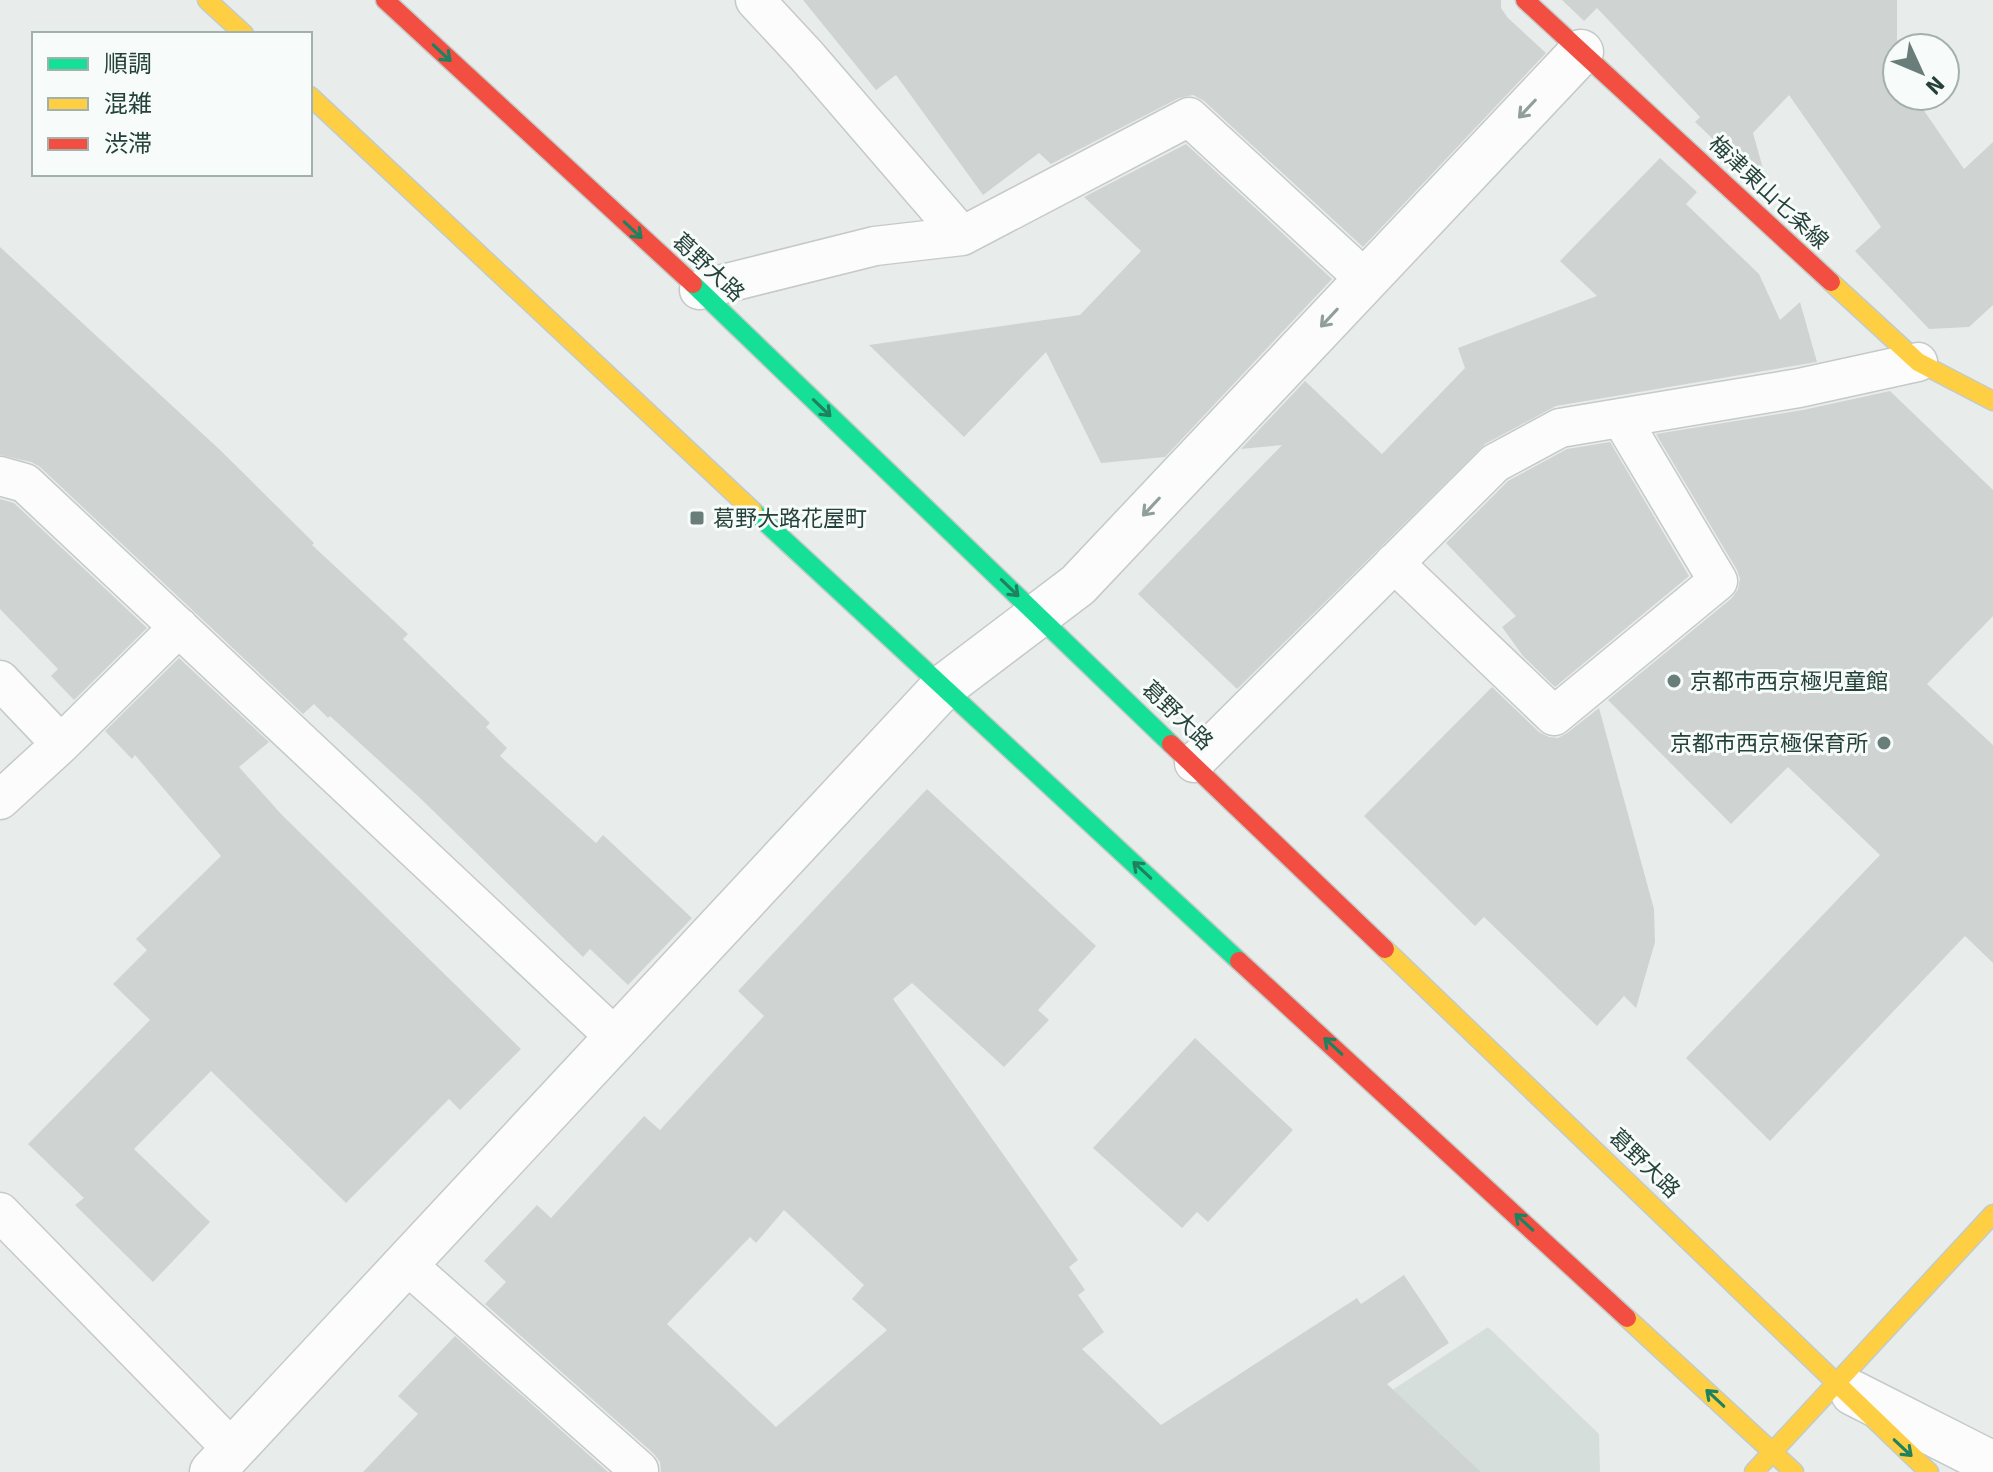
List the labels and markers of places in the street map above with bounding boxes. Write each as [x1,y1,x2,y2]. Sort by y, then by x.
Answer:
place label: 葛野大路花屋町 [713,505,867,532]
marker: 葛野大路花屋町 [688,509,706,527]
place label: 京都市西京極児童館 [1690,668,1888,695]
marker: 京都市西京極児童館 [1665,672,1683,690]
place label: 京都市西京極保育所 [1670,730,1868,757]
marker: 京都市西京極保育所 [1875,734,1893,752]

